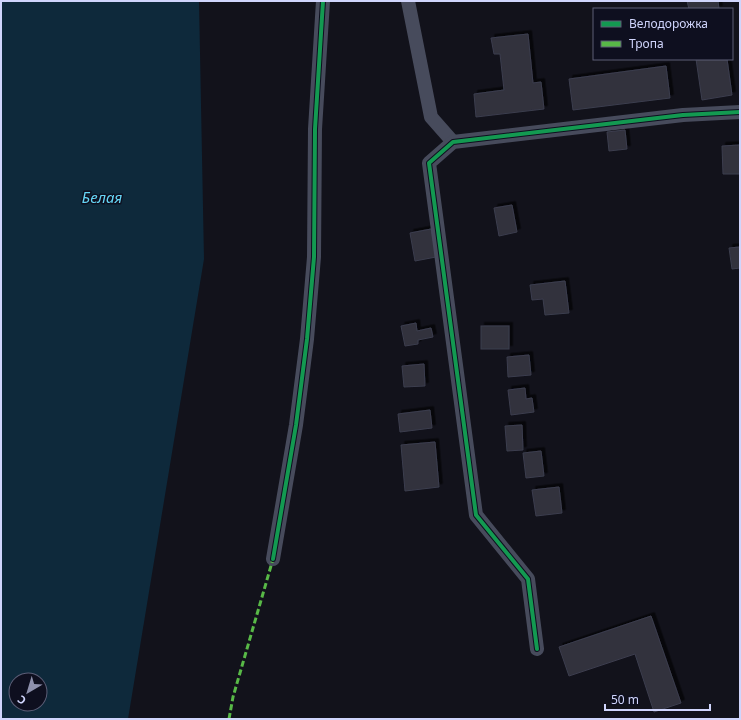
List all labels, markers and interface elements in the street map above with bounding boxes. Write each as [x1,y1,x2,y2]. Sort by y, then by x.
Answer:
legend [593,8,733,60]
text: Велодорожка [629,15,708,32]
text: Тропа [629,35,664,52]
water label: Белая [82,187,122,207]
north arrow [8,672,48,712]
scale bar [605,686,710,712]
text: 50 m [611,691,639,708]
text: С [14,692,29,708]

